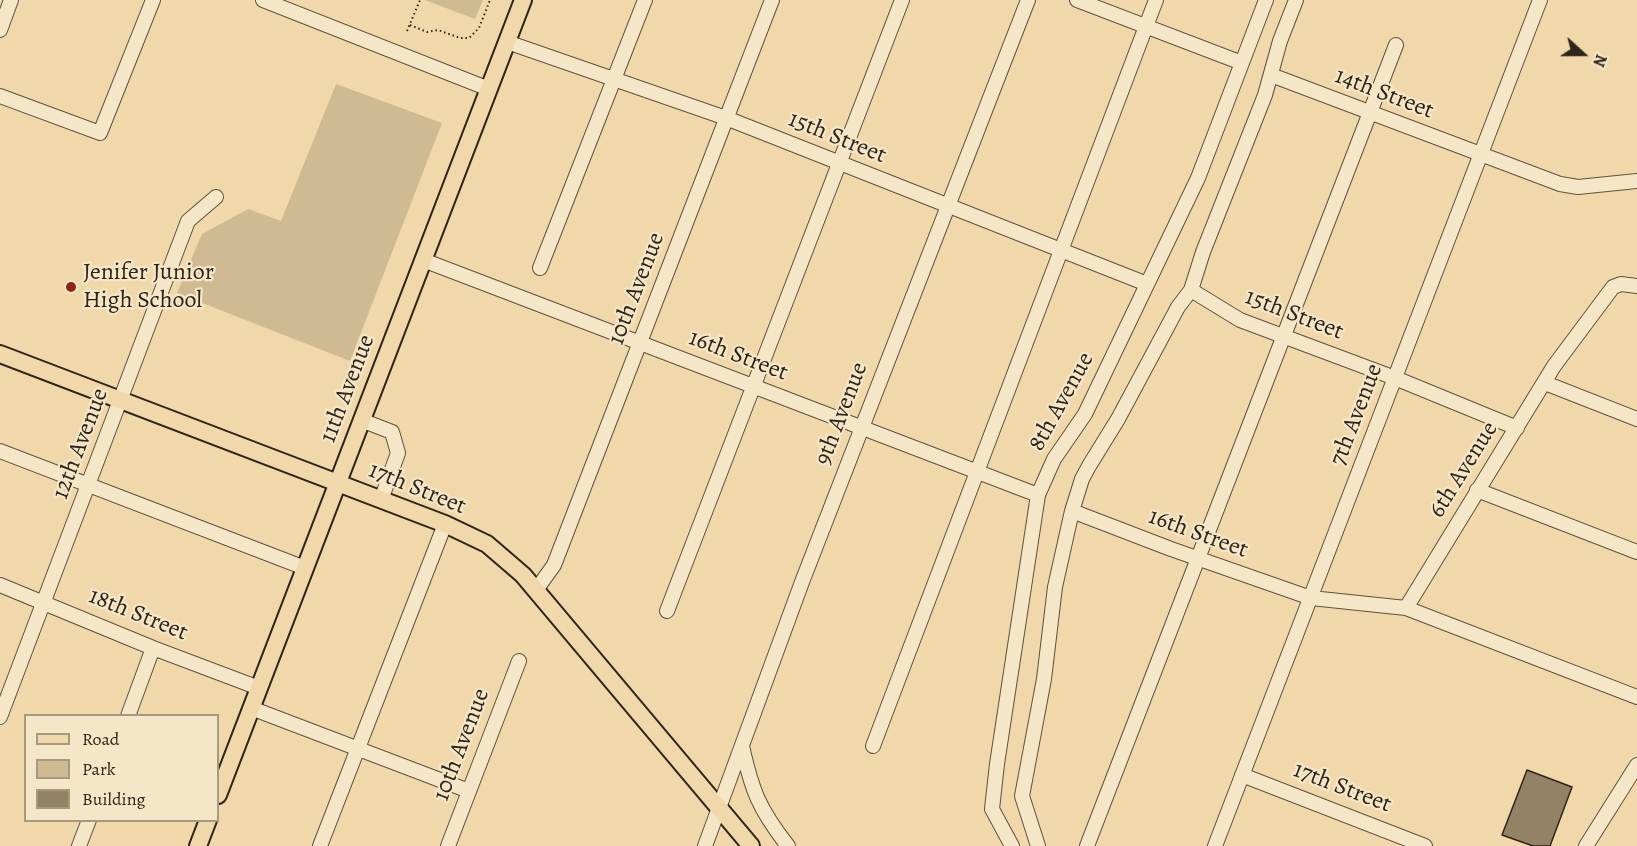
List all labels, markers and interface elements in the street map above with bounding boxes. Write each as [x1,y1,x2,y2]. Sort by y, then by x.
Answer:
north arrow [1553,24,1613,84]
text: N [1587,51,1612,70]
street label: 14th Street [1330,62,1438,126]
street label: 15th Street [784,105,890,171]
street label: 10th Avenue [602,229,672,349]
place label: Jenifer Junior High School [83,259,214,315]
marker: Jenifer Junior High School [64,280,78,294]
street label: 15th Street [1241,283,1347,347]
street label: 16th Street [684,324,792,388]
street label: 11th Avenue [314,331,382,447]
street label: 8th Avenue [1023,348,1101,456]
street label: 9th Avenue [809,358,875,470]
street label: 7th Avenue [1324,360,1390,470]
street label: 12th Avenue [47,384,115,504]
street label: 6th Avenue [1423,417,1505,523]
street label: 17th Street [364,456,470,522]
street label: 16th Street [1144,503,1252,565]
street label: 18th Street [84,582,192,648]
street label: 10th Avenue [427,685,497,805]
legend [24,714,219,822]
text: Road [82,727,119,751]
street label: 17th Street [1289,756,1395,820]
text: Park [82,757,116,781]
text: Building [82,787,146,811]

